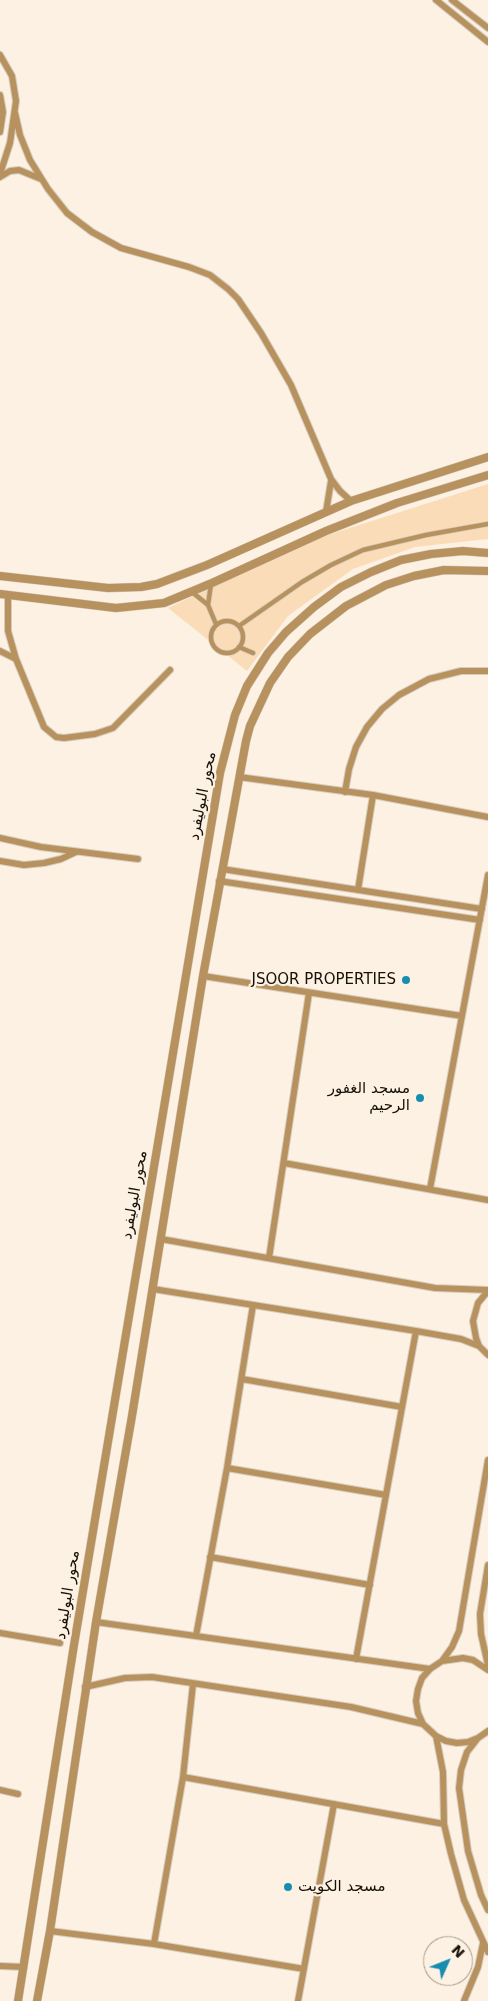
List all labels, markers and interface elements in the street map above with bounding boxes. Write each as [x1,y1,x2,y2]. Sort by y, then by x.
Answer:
street label: محور البوليفرد [186,750,220,842]
place label: JSOOR PROPERTIES [252,971,396,989]
marker: JSOOR PROPERTIES [400,974,412,986]
place label: مسجد الغفور الرحيم [328,1080,410,1115]
marker: مسجد الغفور الرحيم [414,1092,426,1104]
street label: محور البوليفرد [118,1149,152,1241]
street label: محور البوليفرد [52,1549,84,1641]
place label: مسجد الكويت [298,1878,385,1896]
marker: مسجد الكويت [282,1881,294,1893]
north arrow [423,1936,473,1986]
text: N [448,1942,468,1961]

